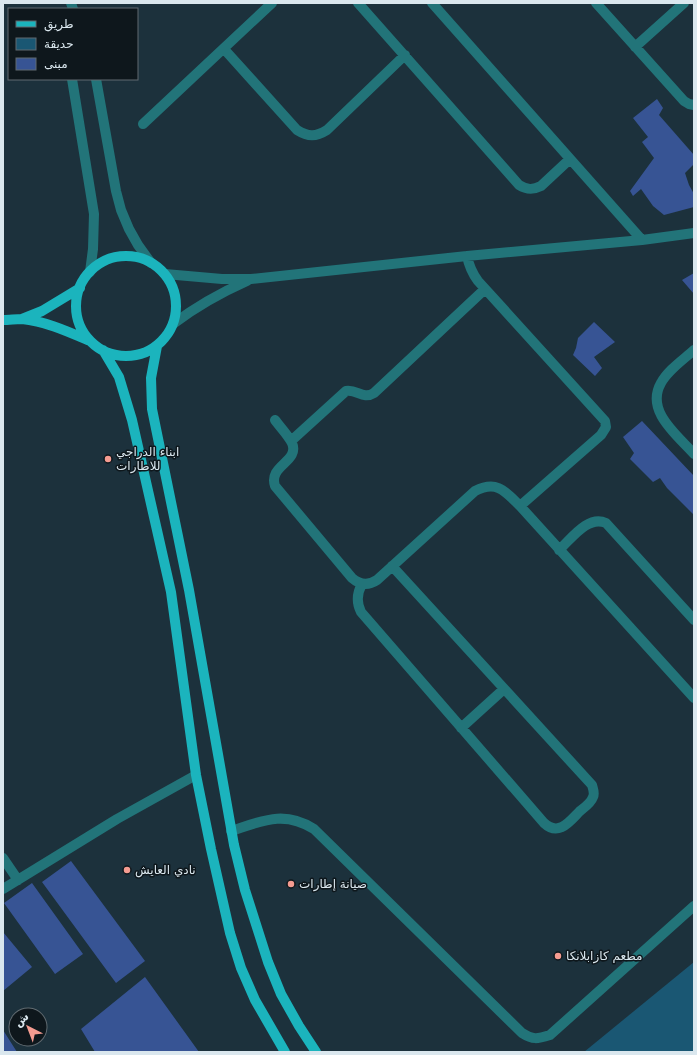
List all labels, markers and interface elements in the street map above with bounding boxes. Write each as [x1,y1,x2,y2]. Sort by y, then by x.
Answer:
legend [8,8,138,80]
text: طريق [44,17,74,32]
text: حديقة [44,37,74,51]
text: مبنى [44,57,68,71]
place label: ابناء الدراجي للاطارات [116,445,179,474]
marker: ابناء الدراجي للاطارات [103,454,113,464]
place label: نادي العايش [135,863,196,878]
marker: نادي العايش [122,865,132,875]
place label: صيانة إطارات [299,877,367,892]
marker: صيانة إطارات [286,879,296,889]
place label: مطعم كازابلانكا [566,949,642,964]
marker: مطعم كازابلانكا [553,951,563,961]
north arrow [8,1007,48,1047]
text: ش [12,1010,32,1030]

